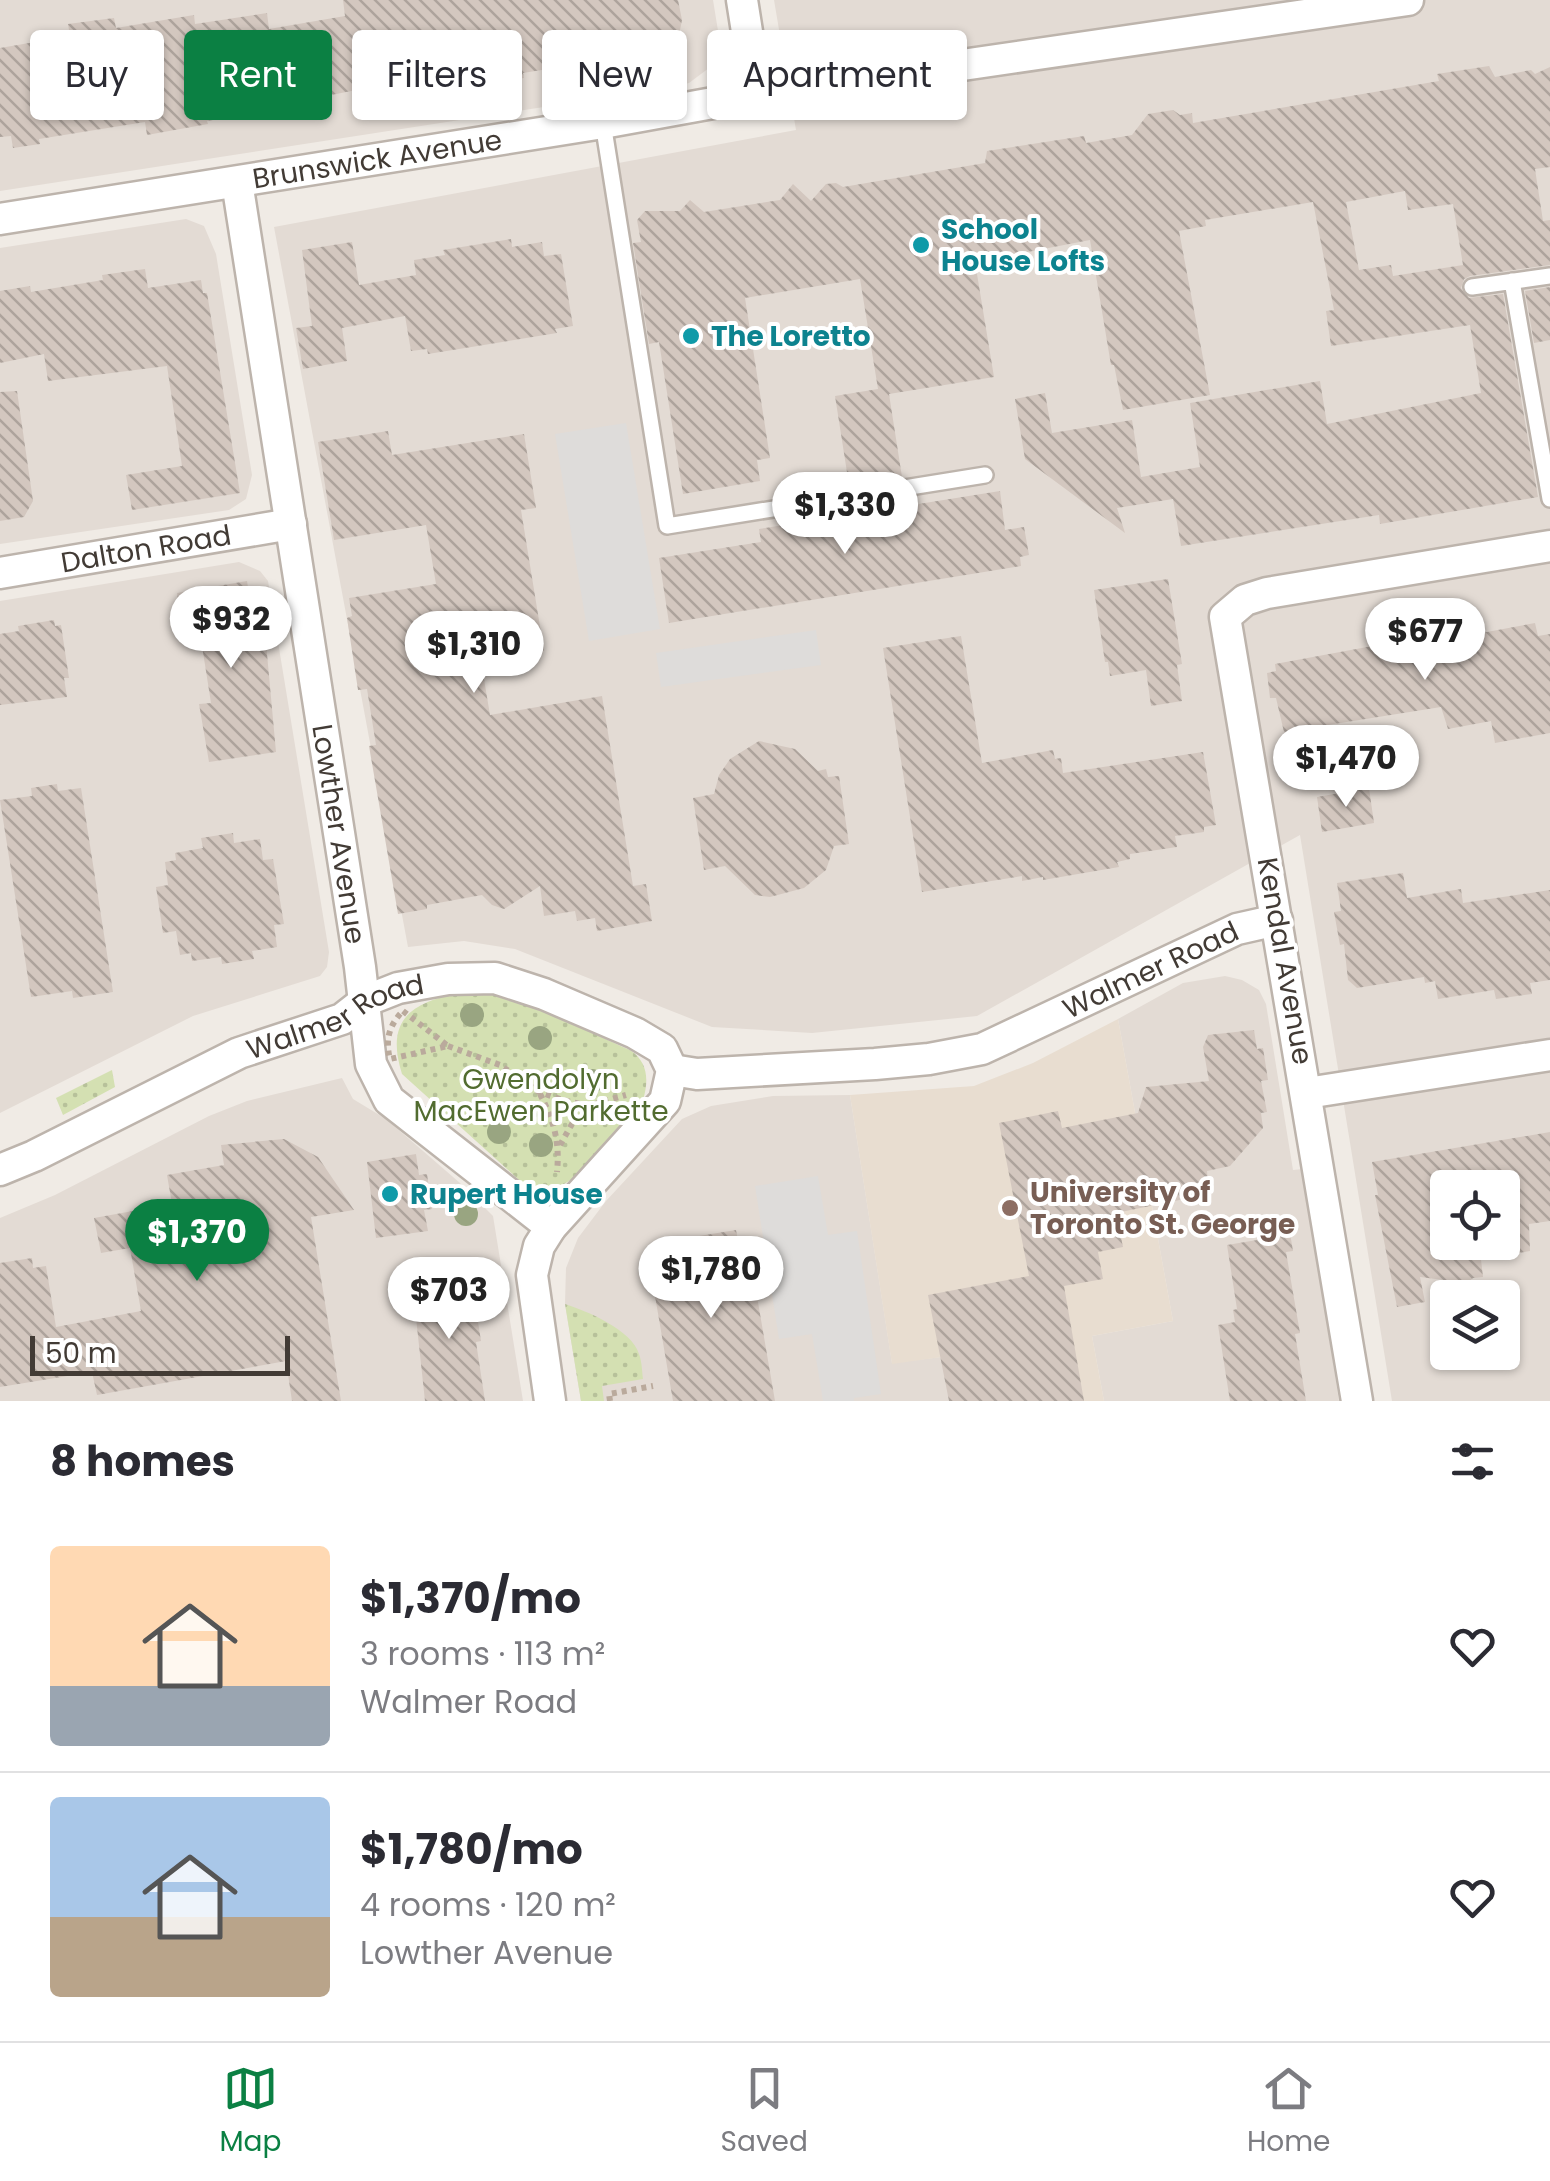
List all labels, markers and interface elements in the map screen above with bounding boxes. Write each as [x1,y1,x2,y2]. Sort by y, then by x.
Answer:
chip: Buy [30,30,164,120]
chip: Rent [184,30,332,120]
chip: Filters [352,30,522,120]
chip: New [542,30,687,120]
chip: Apartment [707,30,967,120]
street label: Brunswick Avenue [250,120,505,198]
place label: School House Lofts [941,210,1105,281]
marker: School House Lofts [910,234,932,256]
place label: The Loretto [711,317,871,356]
marker: The Loretto [680,325,702,347]
pin: $1,330 [764,472,926,557]
text: $1,330 [794,482,896,527]
street label: Dalton Road [58,515,234,582]
pin: $932 [172,586,290,671]
text: $932 [192,596,270,641]
pin: $677 [1366,598,1484,683]
text: $677 [1387,608,1463,653]
pin: $1,310 [393,611,555,696]
text: $1,310 [427,621,521,666]
street label: Lowther Avenue [303,722,376,947]
pin: $1,470 [1265,725,1427,810]
text: $1,470 [1295,735,1397,780]
street label: Kendal Avenue [1248,854,1322,1068]
street label: Walmer Road [1056,912,1245,1028]
street label: Walmer Road [241,964,427,1069]
park label: Gwendolyn MacEwen Parkette [413,1060,669,1131]
map controls [1430,1170,1520,1370]
button: locate [1430,1170,1520,1260]
place label: University of Toronto St. George [1030,1173,1295,1244]
place label: Rupert House [410,1175,603,1214]
marker: Rupert House [379,1183,401,1205]
marker: University of Toronto St. George [999,1197,1021,1219]
pin: $1,370 [116,1199,278,1284]
text: $1,370 [147,1209,247,1254]
pin: $1,780 [630,1236,792,1321]
text: $1,780 [661,1246,762,1291]
pin: $703 [390,1257,508,1342]
text: $703 [410,1267,488,1312]
button: layers [1430,1280,1520,1370]
scale bar [30,1331,290,1376]
text: 50 m [45,1334,116,1373]
text: 8 homes [50,1432,235,1491]
icon: filters [1445,1434,1500,1489]
text: $1,370/mo [360,1569,581,1628]
icon: home [130,1586,250,1706]
icon: heart [1445,1619,1500,1674]
text: 3 rooms · 113 m² [360,1631,605,1676]
text: Walmer Road [360,1679,577,1724]
text: $1,780/mo [360,1820,583,1879]
icon: home [130,1837,250,1957]
icon: heart [1445,1870,1500,1925]
text: 4 rooms · 120 m² [360,1882,616,1927]
text: Lowther Avenue [360,1930,613,1975]
tab: Map [220,2061,281,2163]
tab: Saved [721,2061,808,2163]
tab: Home [1247,2061,1330,2163]

